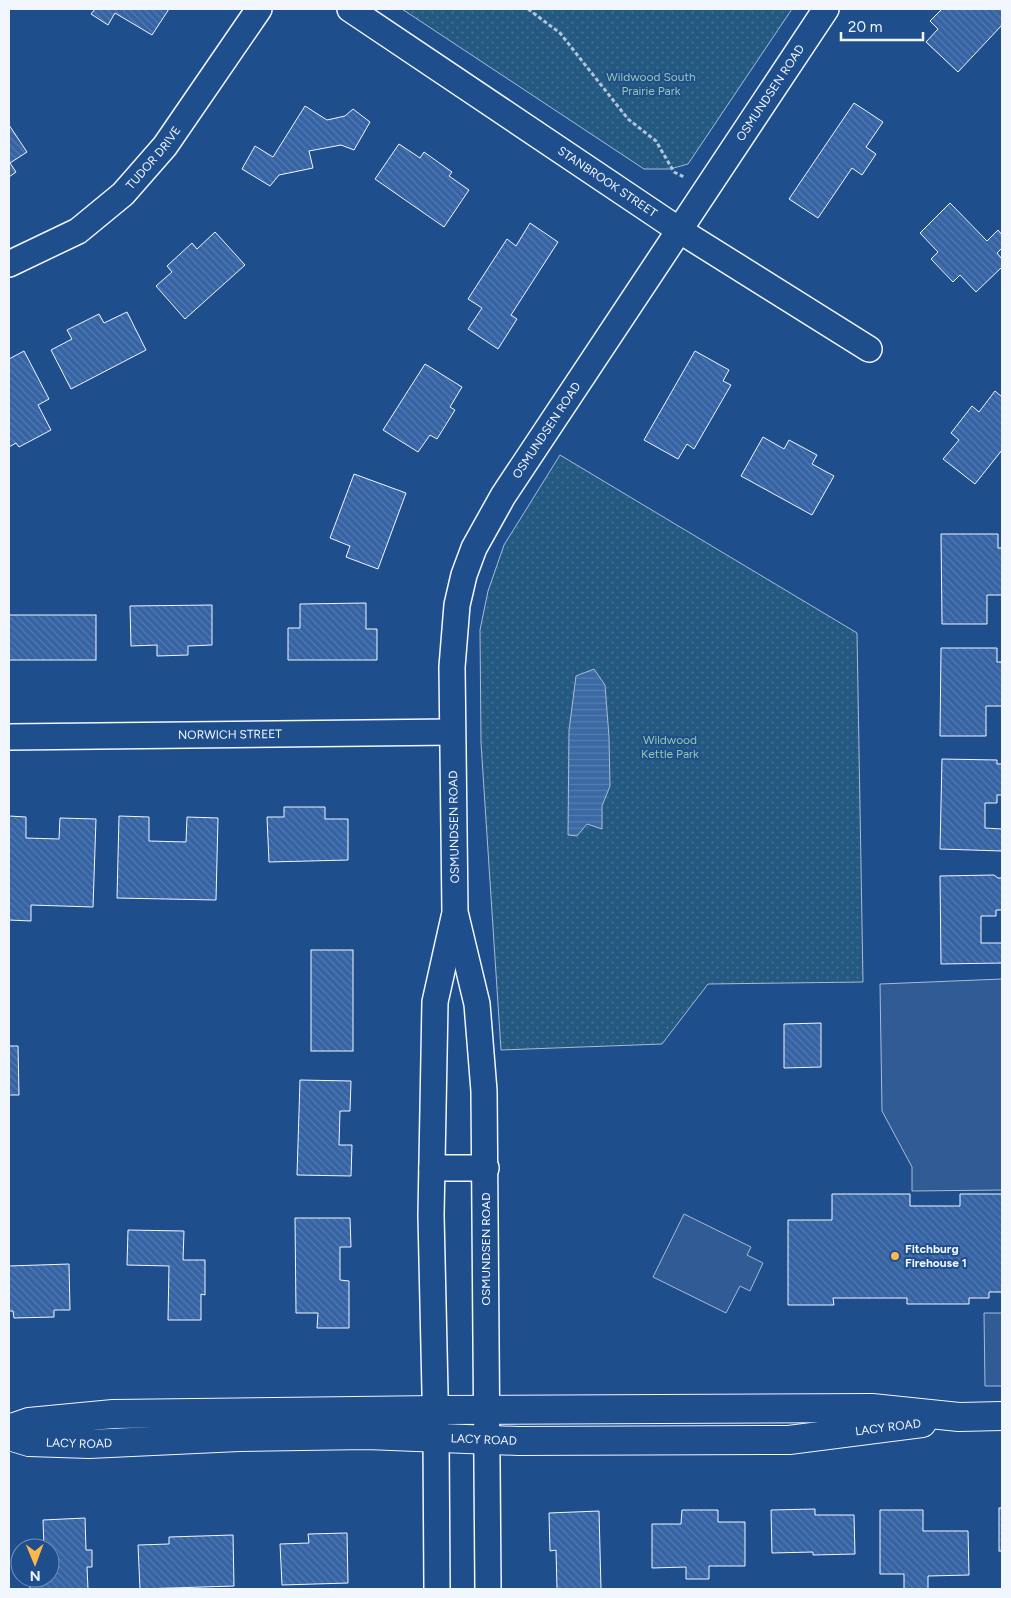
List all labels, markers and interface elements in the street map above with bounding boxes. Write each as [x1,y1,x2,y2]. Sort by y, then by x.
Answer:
scale bar [841,10,924,42]
text: 20 m [848,18,882,36]
street label: OSMUNDSEN ROAD [733,42,807,144]
park label: Wildwood South Prairie Park [606,70,696,98]
street label: TUDOR DRIVE [123,124,183,192]
street label: STANBROOK STREET [555,143,660,220]
street label: OSMUNDSEN ROAD [510,379,584,481]
street label: NORWICH STREET [178,727,282,742]
park label: Wildwood Kettle Park [641,733,699,761]
street label: OSMUNDSEN ROAD [446,770,462,884]
street label: OSMUNDSEN ROAD [479,1193,493,1305]
place label: Fitchburg Firehouse 1 [905,1242,967,1270]
marker: Fitchburg Firehouse 1 [889,1250,901,1262]
street label: LACY ROAD [854,1416,922,1438]
street label: LACY ROAD [450,1431,517,1448]
street label: LACY ROAD [46,1436,112,1451]
north arrow [10,1538,60,1588]
text: N [30,1567,41,1584]

